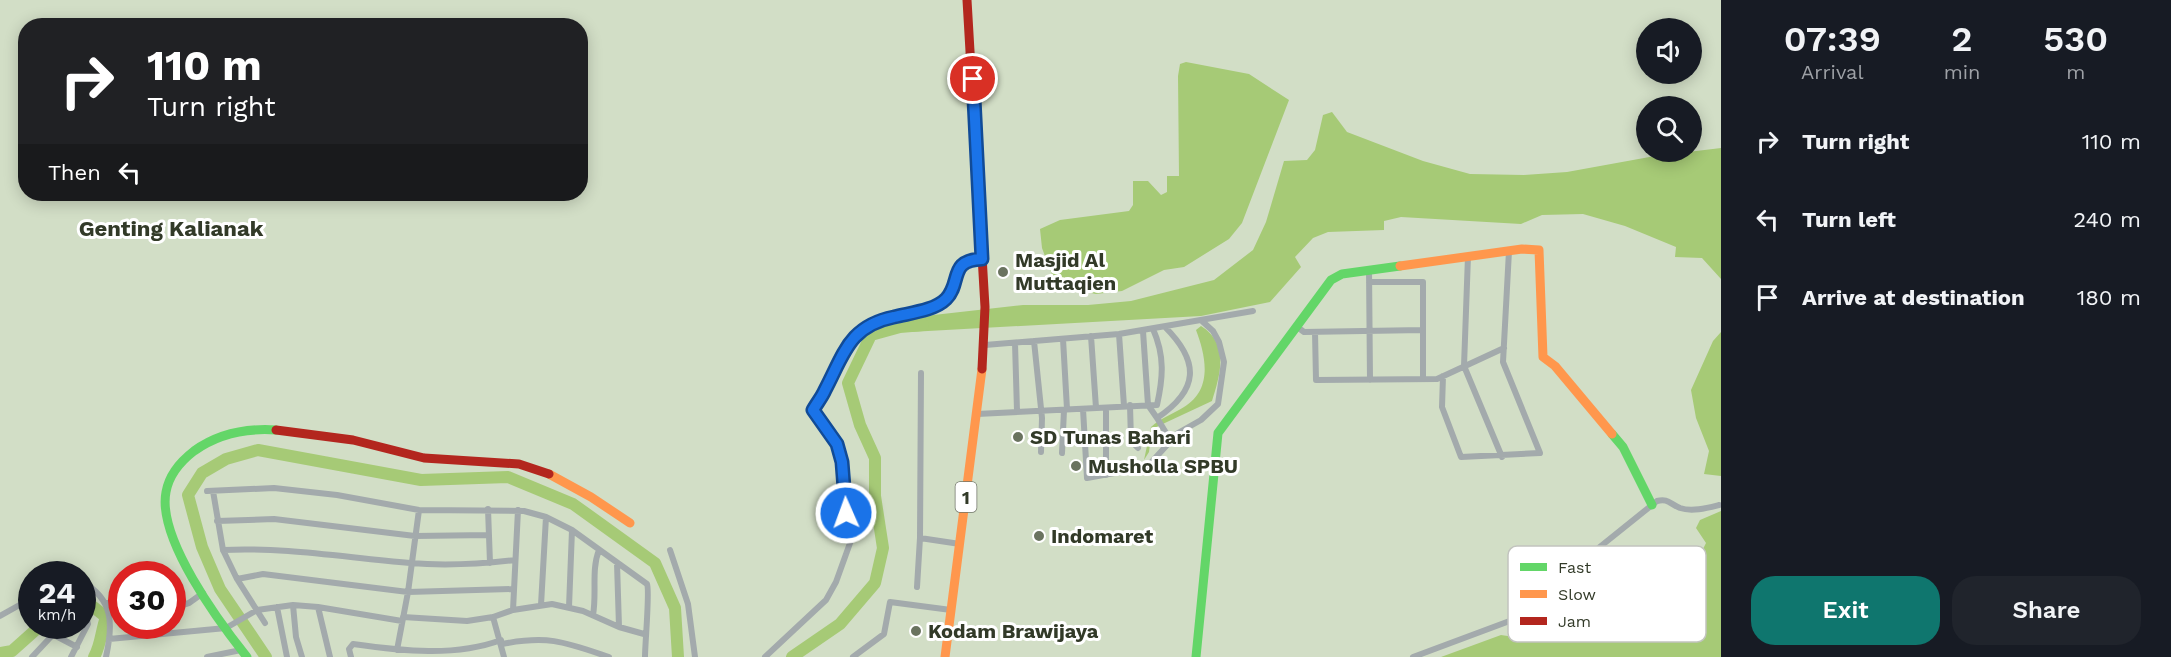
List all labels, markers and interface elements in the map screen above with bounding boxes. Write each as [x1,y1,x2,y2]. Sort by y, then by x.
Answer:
map controls [1636,18,1702,162]
button: sound [1636,18,1702,84]
text: 07:39 [1784,18,1881,60]
text: 2 [1951,18,1973,60]
text: 530 [2043,18,2108,60]
text: 110 m [147,41,262,90]
icon: right [48,42,126,120]
pin [947,53,998,104]
text: Arrival [1801,60,1864,84]
text: min [1944,60,1980,84]
text: m [2066,60,2085,84]
icon: arrive [956,62,989,95]
text: Turn right [147,91,276,123]
button: search [1636,96,1702,162]
icon: right [1751,125,1784,158]
text: Turn right [1802,129,1909,154]
text: 110 m [2082,129,2141,154]
icon: left [113,156,146,189]
text: Then [48,160,101,185]
icon: left [1751,203,1784,236]
text: Turn left [1802,207,1896,232]
text: 240 m [2073,207,2141,232]
district label: Genting Kalianak [79,216,264,241]
place label: Masjid Al Muttaqien [1015,248,1116,295]
marker: Masjid Al Muttaqien [996,265,1010,279]
icon: arrive [1751,281,1784,314]
text: Arrive at destination [1802,285,2025,310]
text: 180 m [2077,285,2141,310]
place label: SD Tunas Bahari [1030,425,1191,449]
marker: SD Tunas Bahari [1011,430,1025,444]
place label: Musholla SPBU [1088,454,1238,478]
marker: Musholla SPBU [1069,459,1083,473]
position arrow [814,481,878,545]
road number: 1 [956,482,976,512]
place label: Indomaret [1051,524,1154,548]
marker: Indomaret [1032,529,1046,543]
legend [1508,546,1706,642]
text: Fast [1558,558,1591,577]
speed limit sign: 30 [108,561,186,639]
text: 24 [39,575,75,610]
button: Exit [1751,576,1940,645]
button: Share [1952,576,2141,645]
text: Slow [1558,585,1596,604]
text: km/h [38,606,76,624]
text: Jam [1558,612,1591,631]
place label: Kodam Brawijaya [928,619,1099,643]
marker: Kodam Brawijaya [909,624,923,638]

